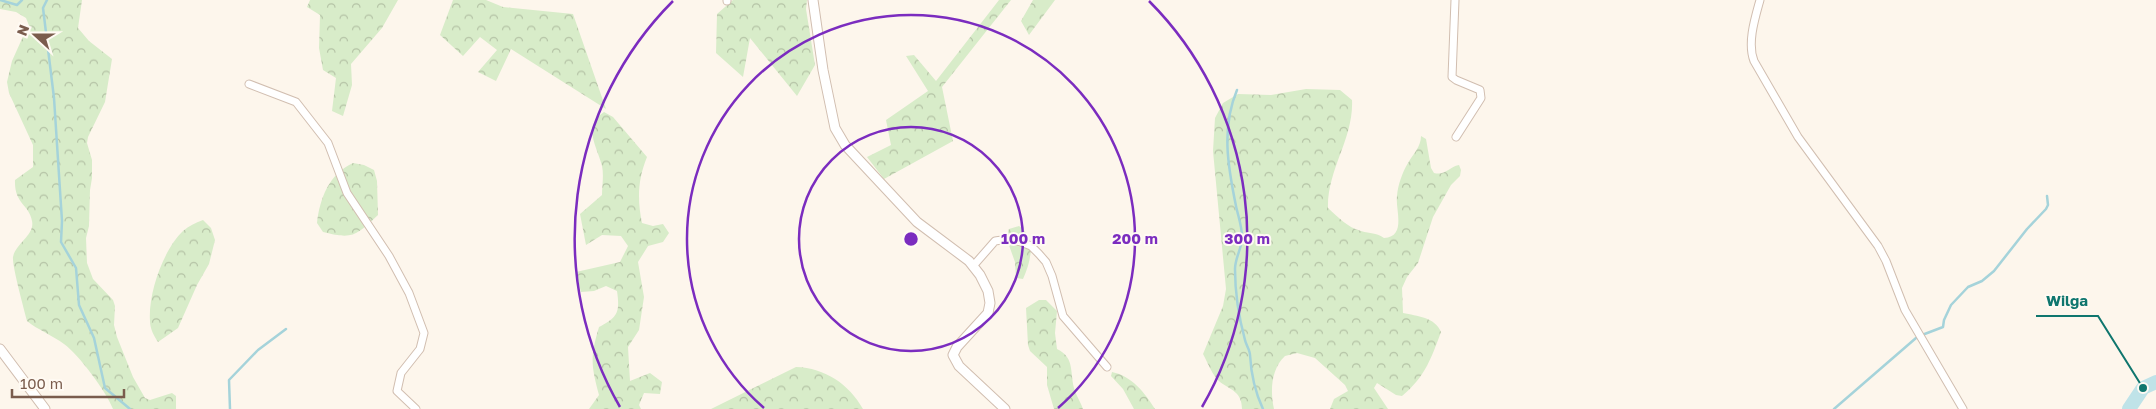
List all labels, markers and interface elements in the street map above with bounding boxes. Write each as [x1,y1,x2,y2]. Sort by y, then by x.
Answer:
north arrow [10,10,60,60]
text: N [13,22,32,38]
text: 100 m [1001,229,1045,247]
text: 200 m [1112,229,1158,247]
text: 300 m [1224,229,1270,247]
centre of rings [902,230,920,248]
callout: Wilga [2036,286,2098,316]
text: Wilga [2046,291,2088,309]
scale bar [12,366,125,398]
text: 100 m [20,374,63,392]

